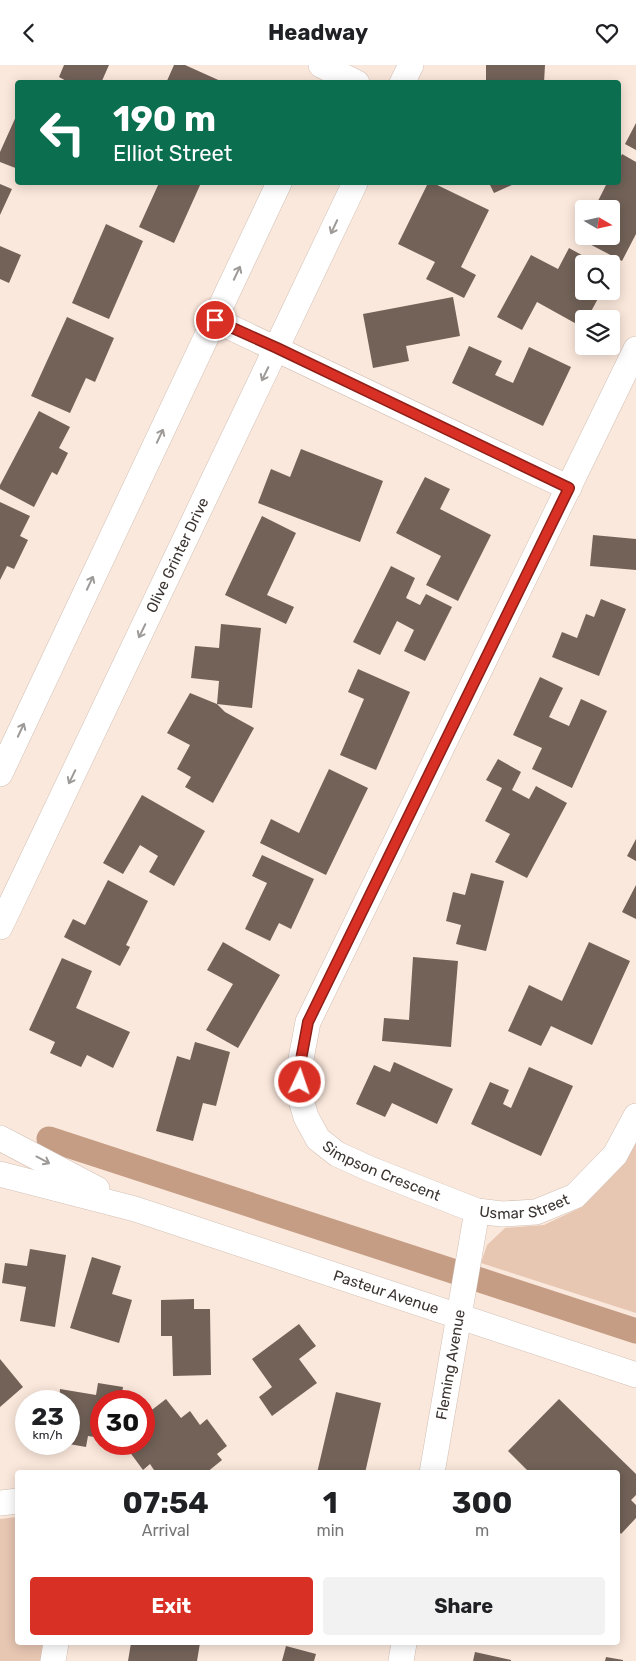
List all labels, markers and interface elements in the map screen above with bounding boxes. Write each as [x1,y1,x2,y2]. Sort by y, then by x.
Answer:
icon: back [15,19,43,47]
text: Headway [268,19,368,46]
icon: heart [593,19,621,47]
text: 190 m [113,98,216,140]
icon: left [30,100,95,165]
text: Elliot Street [113,140,232,167]
north arrow [575,200,620,245]
map controls [575,200,620,355]
one-way arrow [329,219,338,234]
button: search [575,255,620,300]
one-way arrow [232,266,242,281]
pin [194,299,236,341]
icon: arrive [201,306,229,334]
button: layers [575,310,620,355]
one-way arrow [259,366,269,381]
one-way arrow [156,429,165,444]
street label: Olive Grinter Drive [142,495,213,616]
one-way arrow [86,576,96,591]
one-way arrow [137,623,146,638]
one-way arrow [17,723,26,738]
one-way arrow [66,769,76,784]
position arrow [273,1055,325,1107]
street label: Simpson Crescent [319,1137,443,1205]
one-way arrow [35,1156,50,1166]
street label: Usmar Street [478,1190,572,1223]
street label: Pasteur Avenue [331,1266,441,1318]
street label: Fleming Avenue [432,1308,469,1421]
speed limit sign: 30 [90,1390,155,1455]
text: 23 [31,1402,64,1431]
text: km/h [33,1428,62,1442]
text: 07:54 [123,1485,209,1521]
text: 1 [323,1485,338,1521]
text: 300 [452,1485,512,1521]
text: Arrival [142,1521,190,1540]
text: min [316,1521,344,1540]
text: m [475,1521,489,1540]
button: Exit [30,1577,313,1635]
button: Share [323,1577,605,1635]

